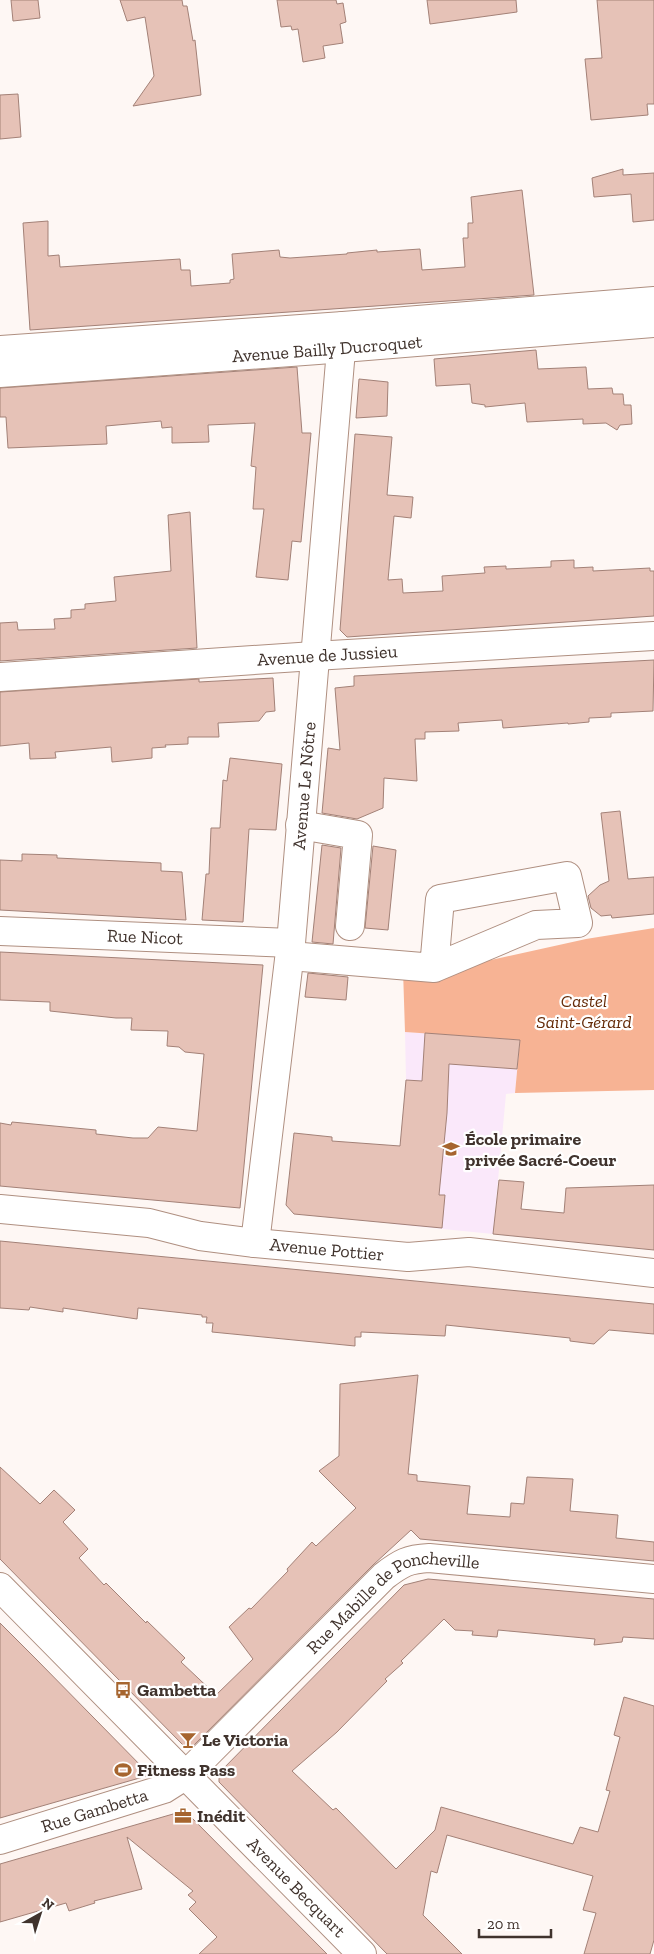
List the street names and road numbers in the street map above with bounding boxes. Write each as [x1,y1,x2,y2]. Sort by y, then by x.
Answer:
street label: Avenue Bailly Ducroquet [231,331,423,367]
street label: Avenue de Jussieu [256,640,398,671]
street label: Avenue Le Nôtre [288,721,321,851]
street label: Rue Nicot [106,924,184,950]
street label: Avenue Pottier [269,1233,385,1266]
street label: Rue Mabille de Poncheville [302,1547,481,1659]
street label: Rue Gambetta [38,1784,151,1838]
street label: Avenue Becquart [242,1833,351,1942]

